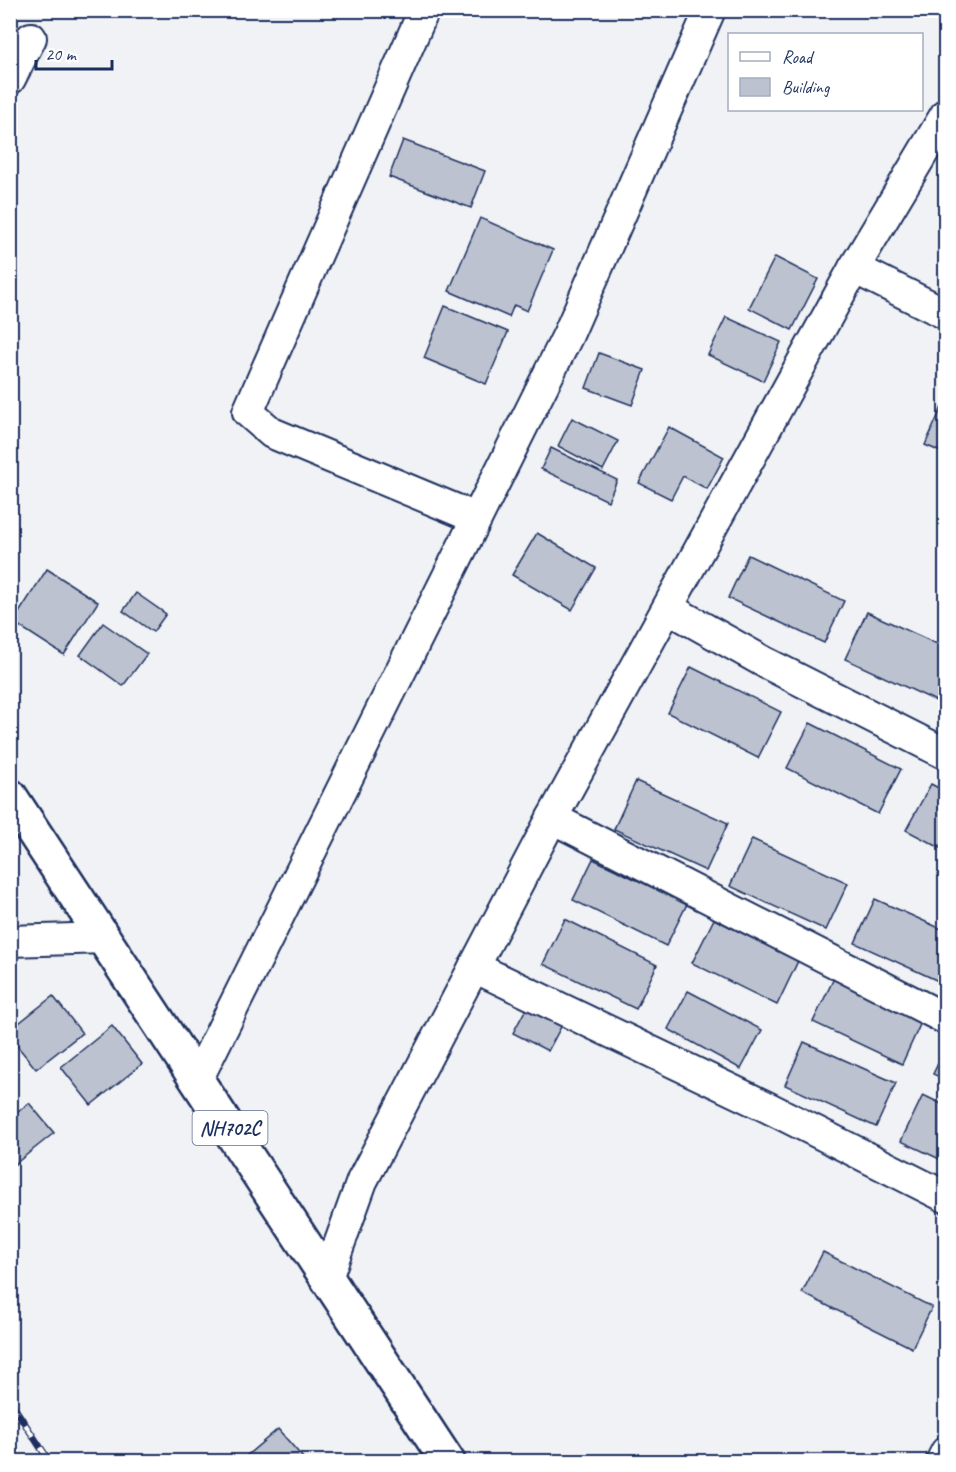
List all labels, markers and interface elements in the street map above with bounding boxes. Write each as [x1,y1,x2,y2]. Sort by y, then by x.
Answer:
scale bar [36,33,112,71]
legend [728,33,923,111]
text: 20 m [45,43,78,65]
text: Road [782,46,815,68]
text: Building [782,76,831,98]
road number: NH702C [192,1111,268,1145]

